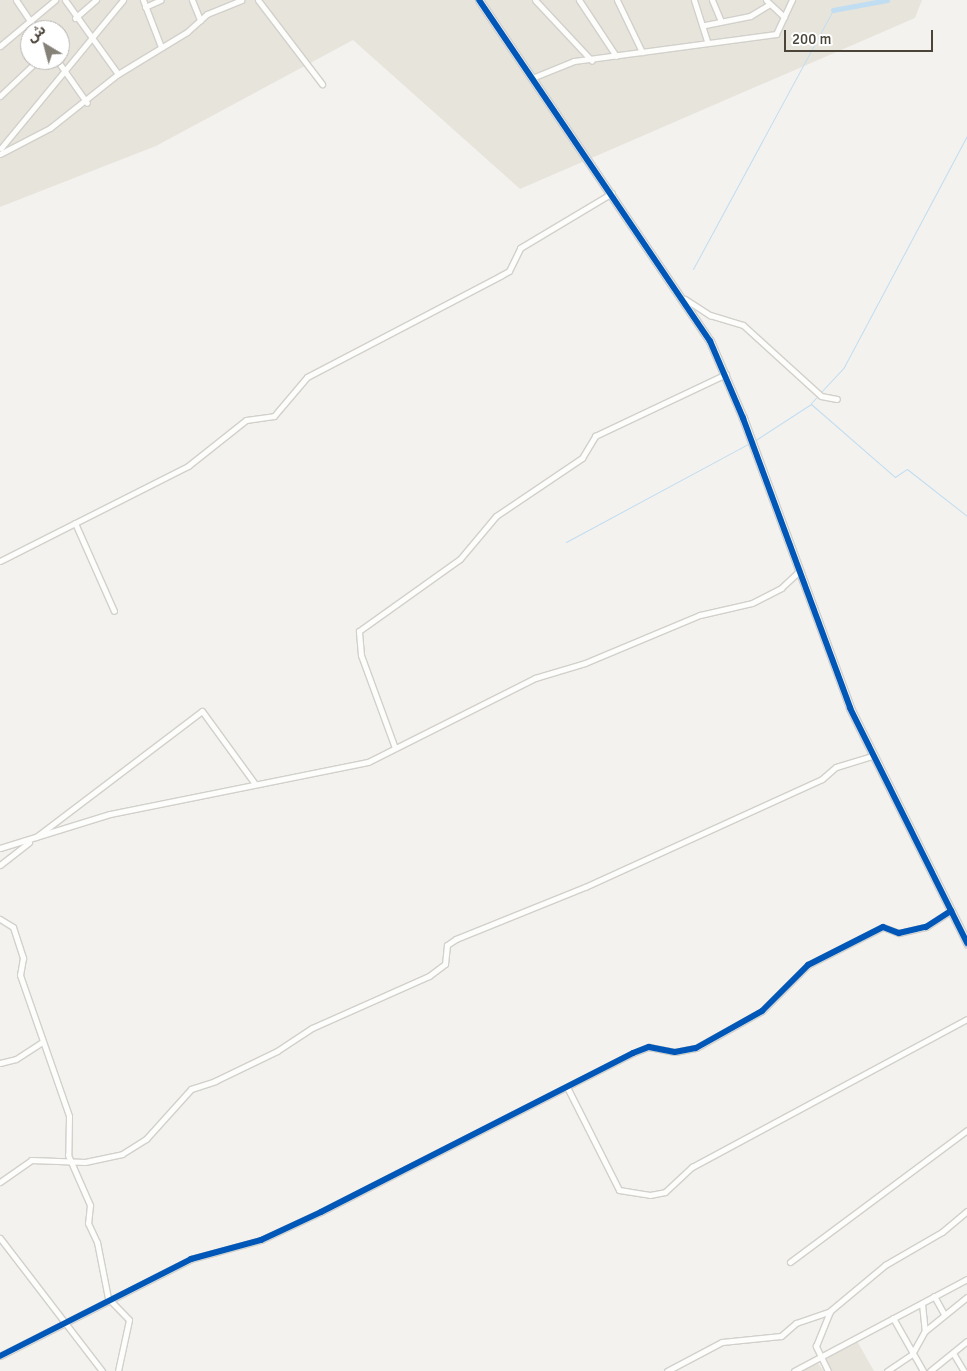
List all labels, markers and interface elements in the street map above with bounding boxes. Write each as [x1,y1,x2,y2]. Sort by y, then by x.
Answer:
north arrow [20,20,70,70]
scale bar [787,20,936,52]
text: ش [23,21,49,46]
text: 200 m [792,30,832,48]

